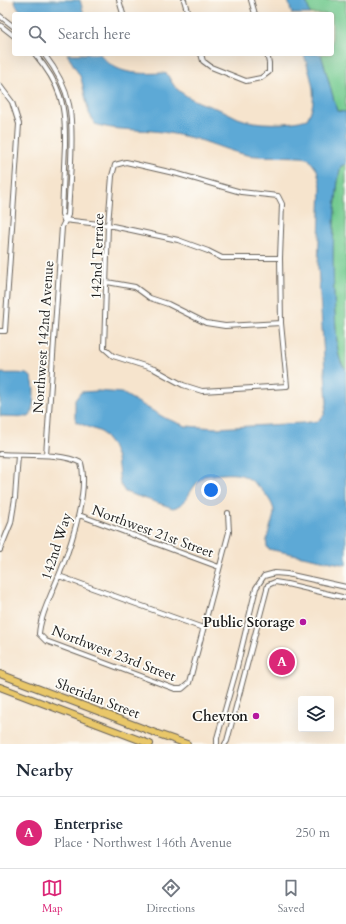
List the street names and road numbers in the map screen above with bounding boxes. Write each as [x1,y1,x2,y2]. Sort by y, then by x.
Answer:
street label: 142nd Terrace [86,213,109,299]
street label: Northwest 142nd Avenue [29,260,58,414]
street label: Northwest 21st Street [89,501,217,562]
street label: 142nd Way [37,510,76,582]
street label: Northwest 23rd Street [49,621,179,686]
street label: Sheridan Street [53,674,143,723]

